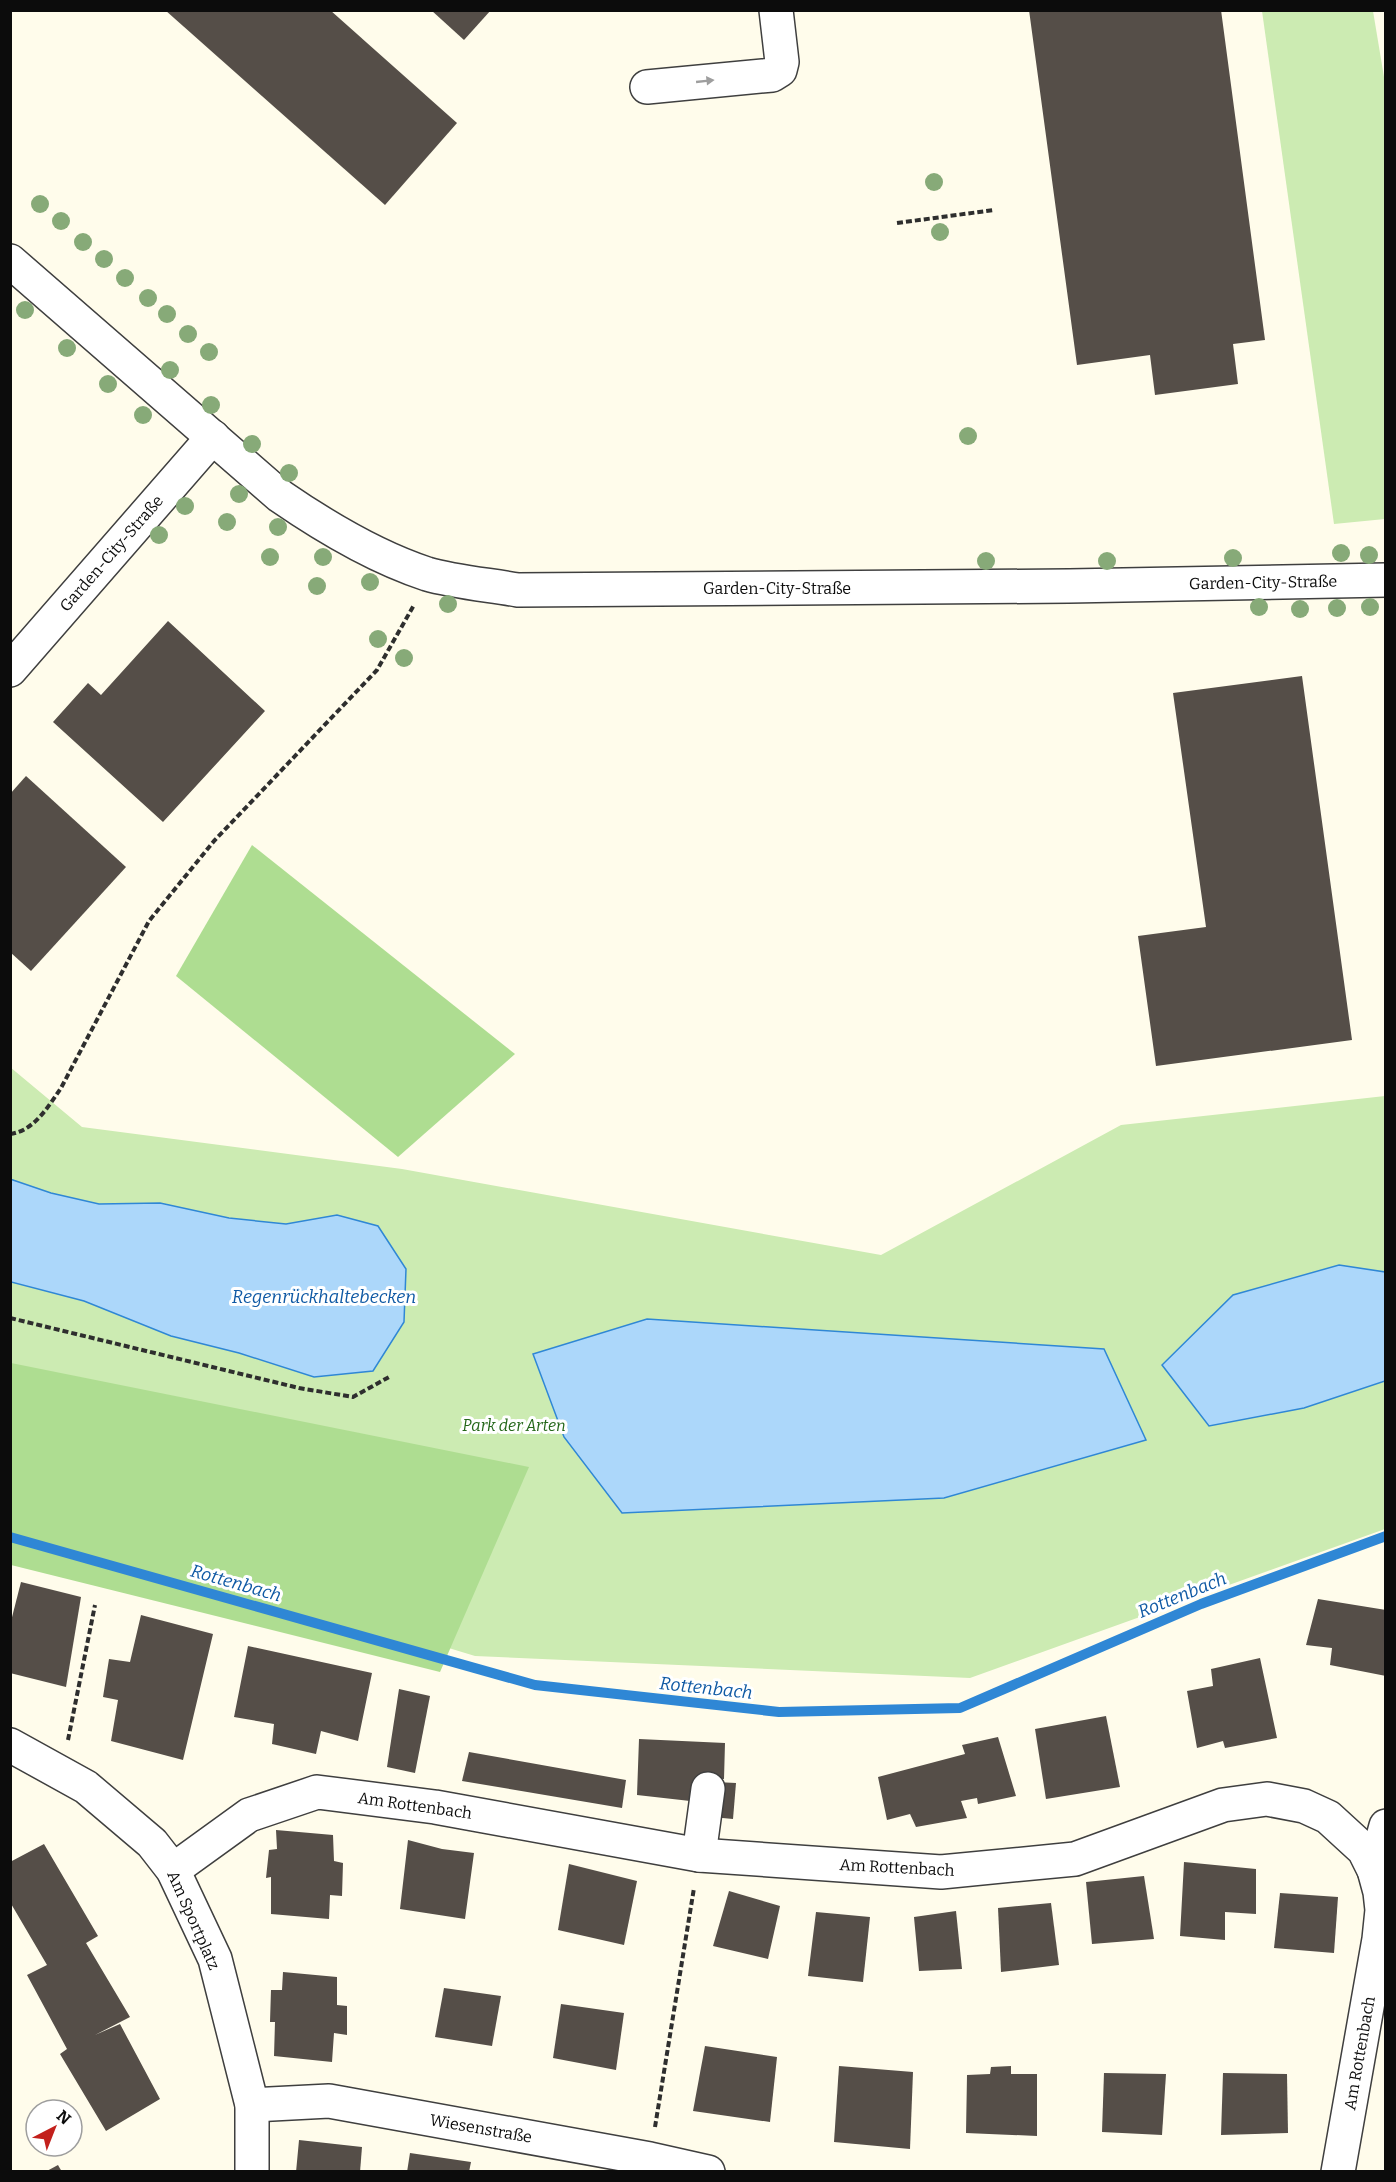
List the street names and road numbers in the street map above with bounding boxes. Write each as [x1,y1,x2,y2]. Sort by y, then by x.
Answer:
street label: Garden-City-Straße [56,491,167,615]
street label: Garden-City-Straße [1189,572,1337,593]
street label: Garden-City-Straße [703,579,851,598]
street label: Am Rottenbach [357,1788,473,1823]
street label: Am Rottenbach [839,1855,955,1880]
street label: Am Sportplatz [163,1868,224,1973]
street label: Am Rottenbach [1340,1995,1379,2111]
street label: Wiesenstraße [428,2110,534,2147]

